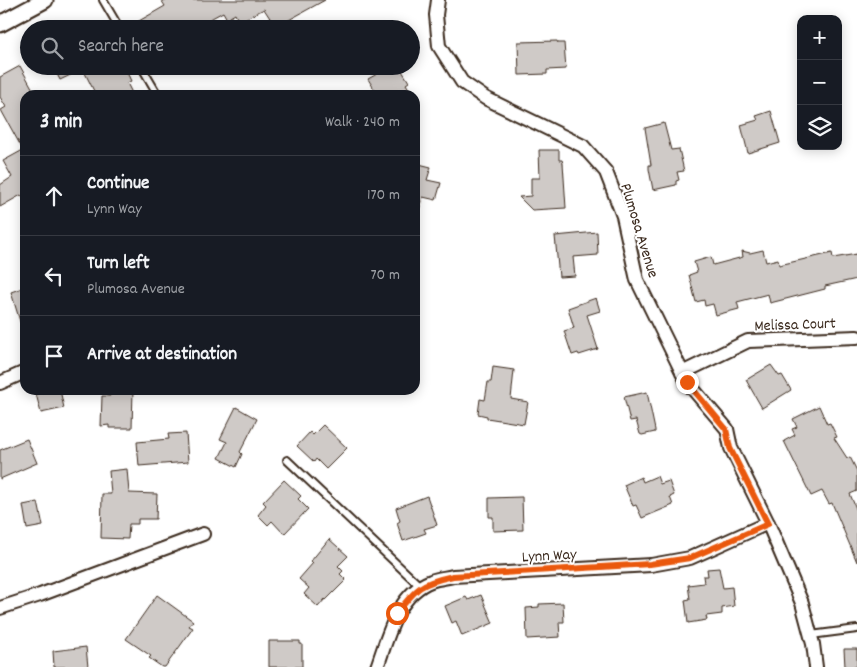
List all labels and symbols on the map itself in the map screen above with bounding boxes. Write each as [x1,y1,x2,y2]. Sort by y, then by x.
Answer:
street label: Plumosa Avenue [613,181,664,281]
street label: Melissa Court [754,313,836,338]
route end [676,371,699,394]
street label: Lynn Way [521,544,578,569]
route start [386,602,409,625]

